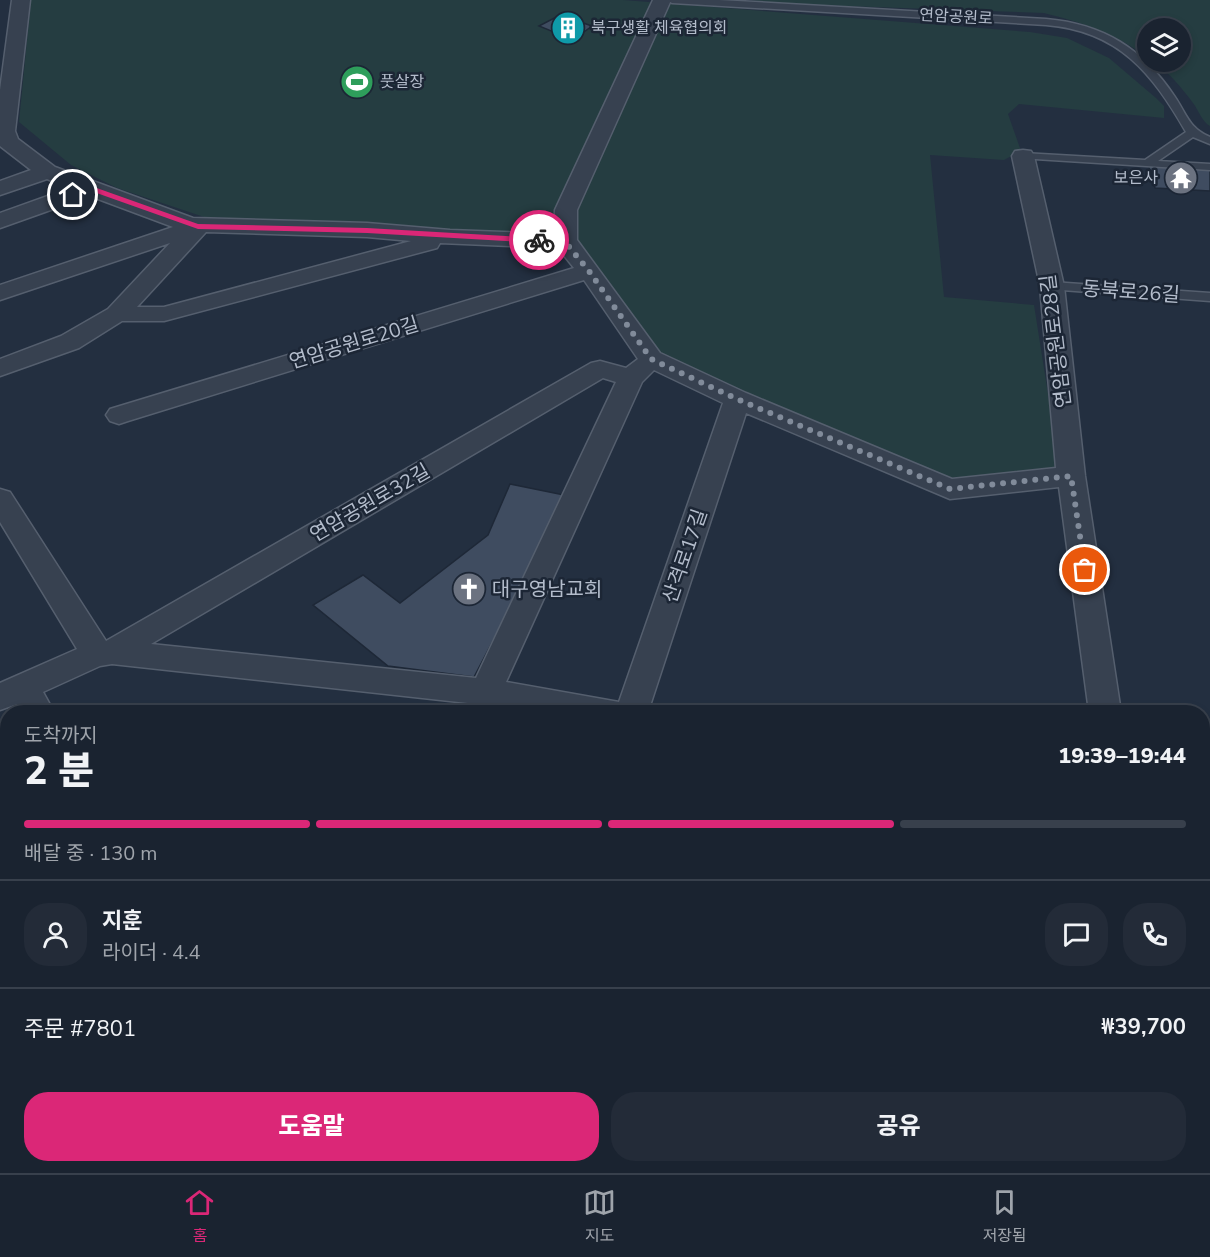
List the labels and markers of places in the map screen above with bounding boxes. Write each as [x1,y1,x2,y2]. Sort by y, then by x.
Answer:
building icon: 북구생활 체육협의회 [550,10,586,46]
place label: 북구생활 체육협의회 [591,17,728,39]
sports icon: 풋살장 [339,64,375,100]
place label: 풋살장 [380,71,424,93]
temple icon: 보은사 [1163,160,1199,196]
place label: 보은사 [1114,167,1158,189]
pin [47,169,98,220]
pin [1059,544,1110,595]
church icon: 대구영남교회 [451,571,487,607]
place label: 대구영남교회 [492,576,602,603]

